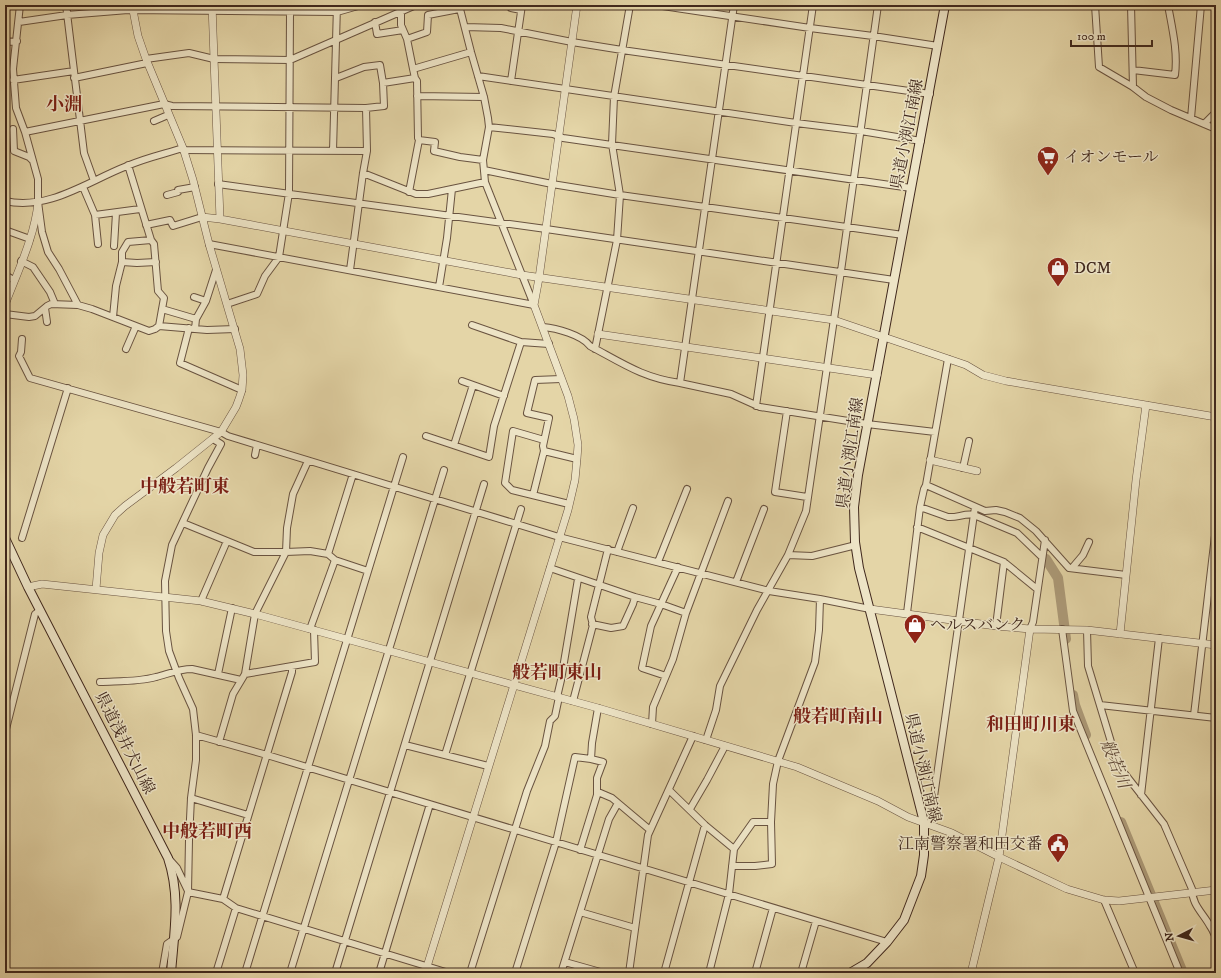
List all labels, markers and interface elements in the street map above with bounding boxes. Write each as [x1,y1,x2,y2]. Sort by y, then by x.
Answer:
scale bar [1071,22,1152,48]
text: 100 m [1077,29,1106,44]
street label: 県道小渕江南線 [886,77,928,191]
district label: 小淵 [46,94,82,116]
supermarket icon: イオンモール [1035,144,1061,177]
place label: イオンモール [1064,147,1159,167]
shop icon: DCM [1045,255,1071,288]
place label: DCM [1074,258,1111,278]
street label: 県道小渕江南線 [832,396,868,510]
district label: 中般若町東 [140,476,230,498]
shop icon: ヘルスバンク [902,612,928,645]
place label: ヘルスバンク [930,615,1025,635]
district label: 般若町東山 [512,662,602,684]
street label: 県道浅井犬山線 [91,689,159,797]
district label: 般若町南山 [793,706,883,728]
street label: 県道小渕江南線 [901,711,945,825]
district label: 和田町川東 [986,714,1076,736]
water label: 般若川 [1095,736,1136,794]
district label: 中般若町西 [162,821,252,843]
public building icon: 江南警察署和田交番 [1045,831,1071,864]
place label: 江南警察署和田交番 [898,834,1042,854]
north arrow [1159,916,1199,956]
text: N [1163,932,1177,942]

